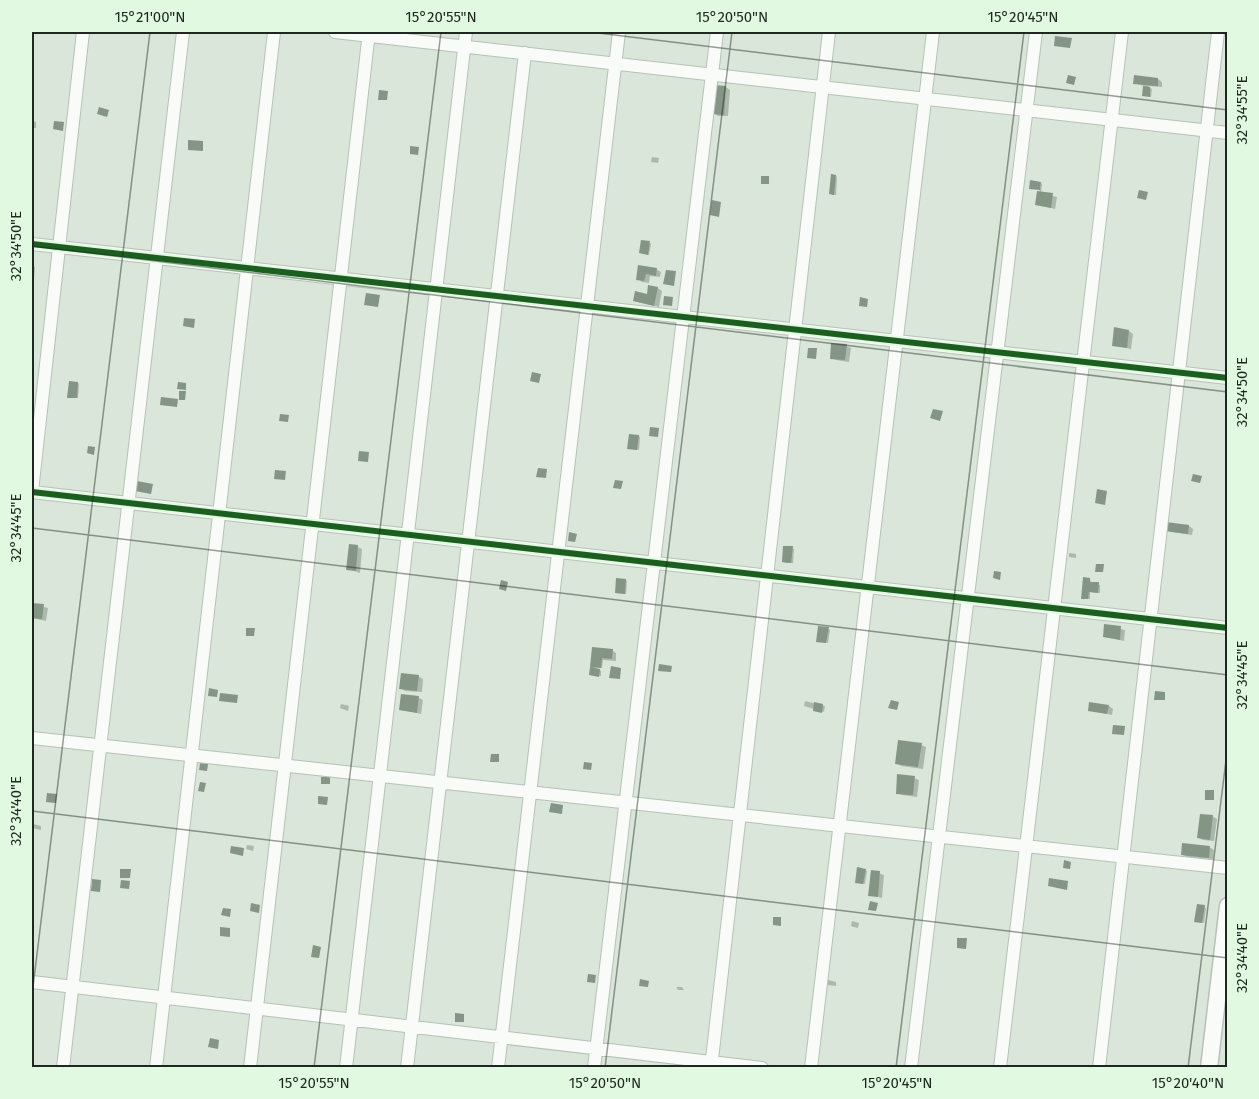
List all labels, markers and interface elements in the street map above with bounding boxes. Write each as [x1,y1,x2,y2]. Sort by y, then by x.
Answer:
text: 15°21'00"N [114,8,186,26]
text: 15°20'55"N [405,8,477,26]
text: 15°20'50"N [696,8,768,26]
text: 15°20'45"N [987,8,1059,26]
text: 32°34'55"E [1233,75,1251,145]
text: 32°34'50"E [7,211,25,281]
text: 32°34'50"E [1233,357,1251,427]
text: 32°34'45"E [7,494,25,562]
text: 32°34'45"E [1233,641,1251,709]
text: 32°34'40"E [7,776,25,846]
text: 32°34'40"E [1233,923,1251,993]
text: 15°20'55"N [278,1074,350,1092]
text: 15°20'50"N [569,1074,641,1092]
text: 15°20'45"N [861,1074,933,1092]
text: 15°20'40"N [1152,1074,1224,1092]

